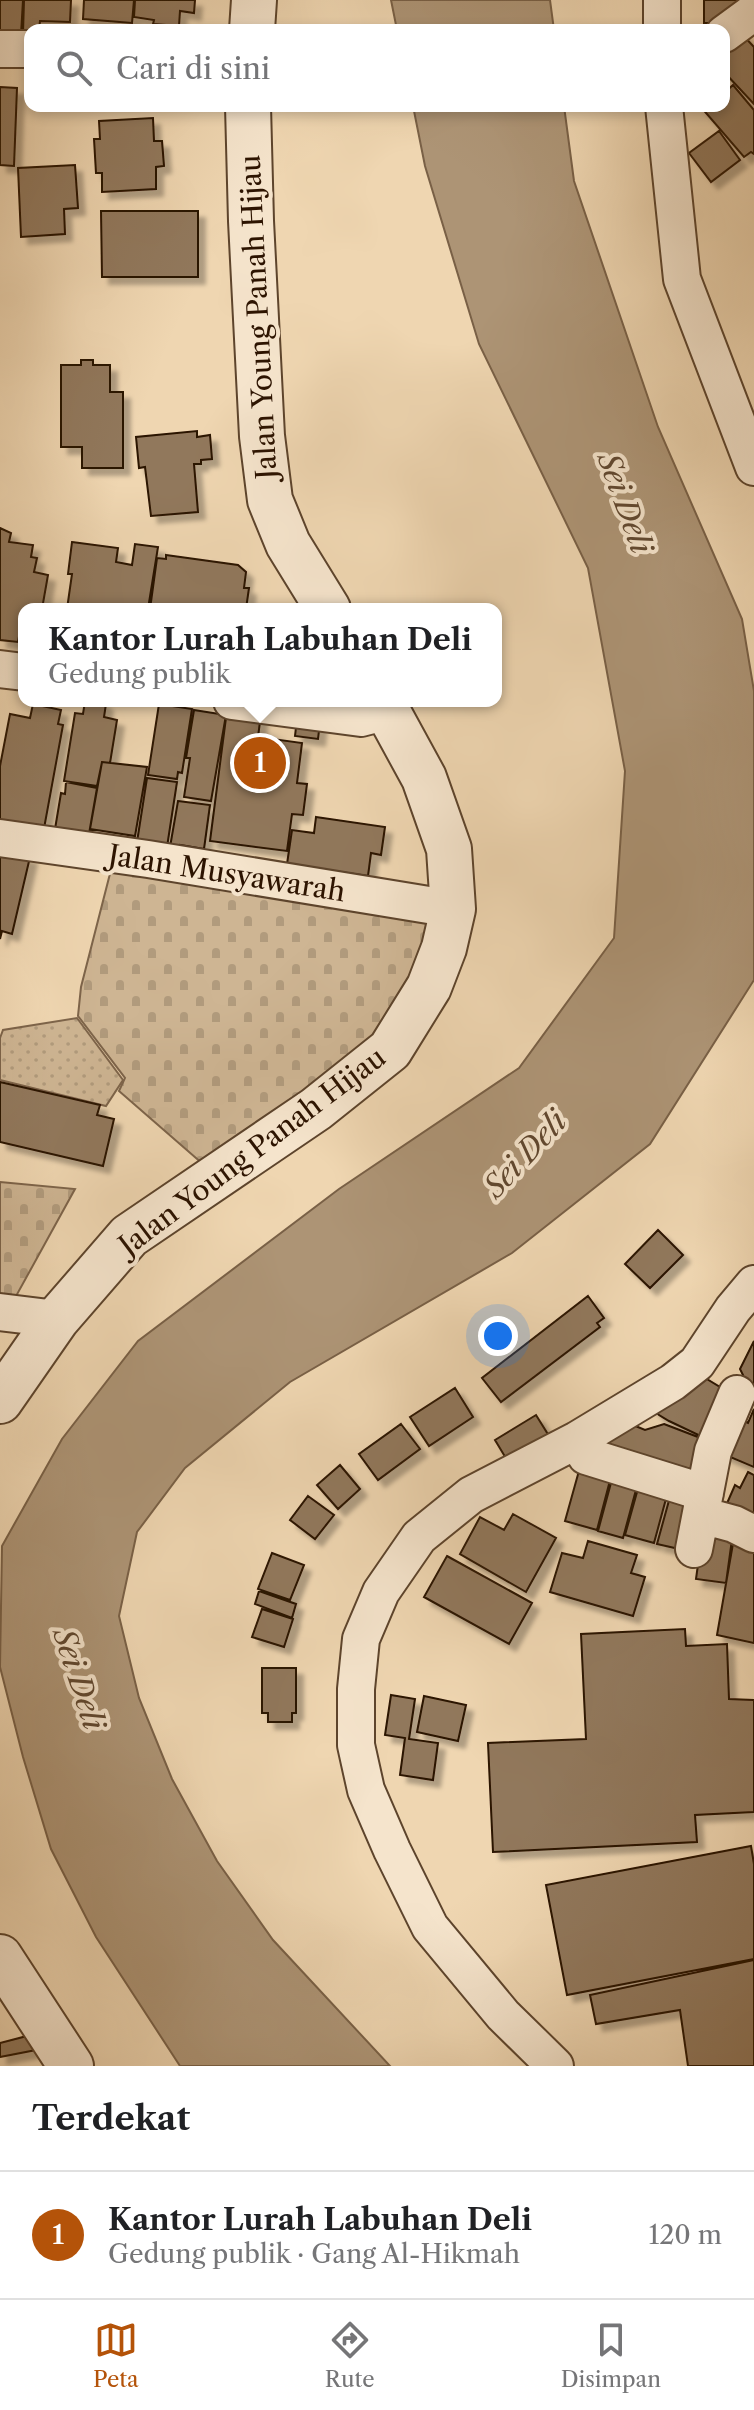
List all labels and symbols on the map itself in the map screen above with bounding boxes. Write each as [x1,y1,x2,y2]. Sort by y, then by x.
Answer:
street label: Jalan Young Panah Hijau [233,154,284,484]
water label: Sei Deli [589,446,661,560]
pin: 1 [234,733,286,793]
street label: Jalan Musyawarah [102,837,348,909]
street label: Jalan Young Panah Hijau [109,1040,392,1265]
water label: Sei Deli [474,1102,575,1206]
your location [478,1316,518,1356]
water label: Sei Deli [45,1622,113,1736]

